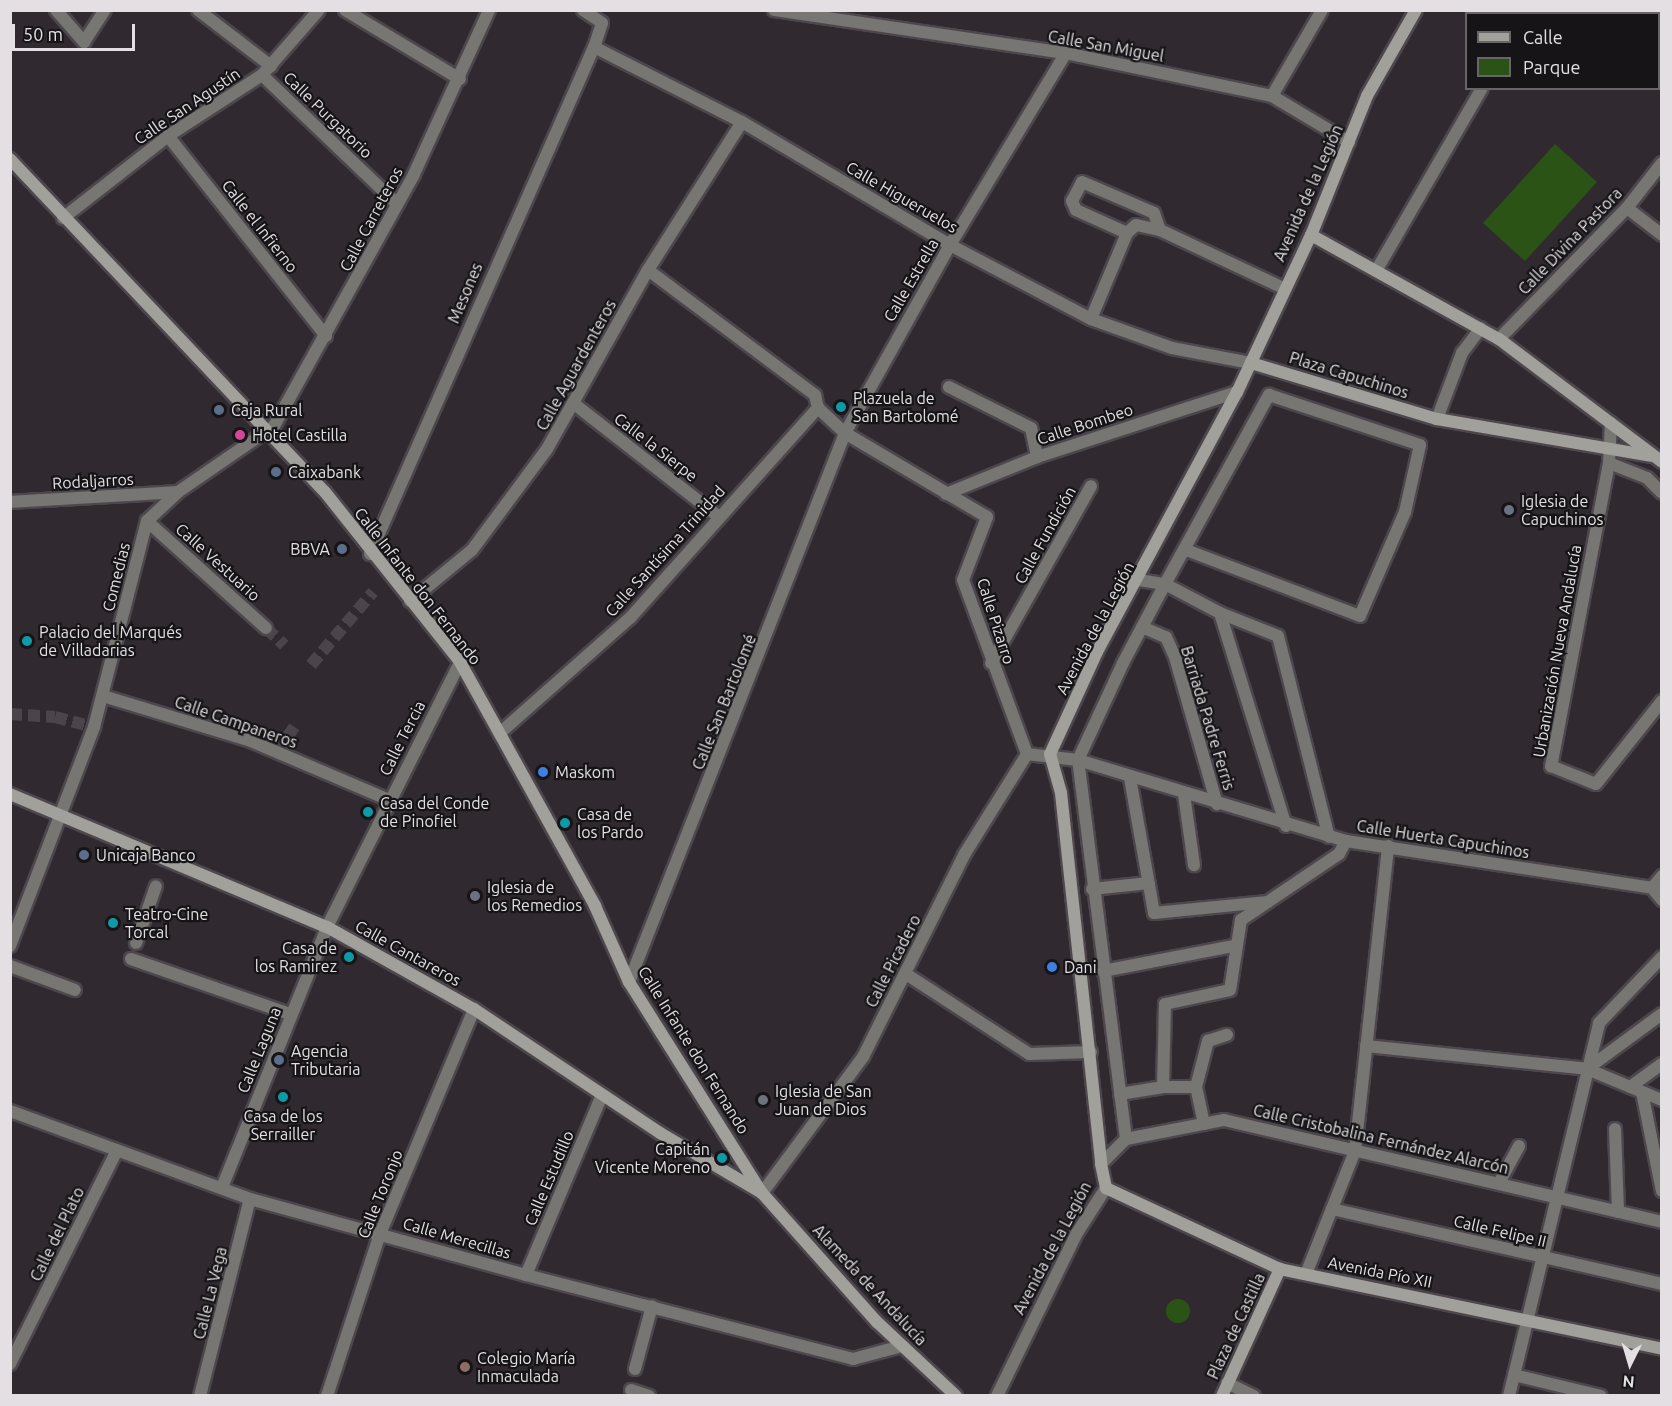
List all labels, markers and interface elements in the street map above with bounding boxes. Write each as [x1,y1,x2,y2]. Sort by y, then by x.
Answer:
scale bar [15,12,138,50]
legend [1465,12,1660,90]
text: 50 m [23,24,63,44]
street label: Calle San Miguel [1046,26,1166,66]
text: Calle [1523,27,1563,47]
text: Parque [1523,57,1580,77]
street label: Calle San Agustín [131,64,243,148]
street label: Calle Purgatorio [280,68,376,162]
street label: Avenida de la Legión [1269,122,1347,264]
street label: Calle Higueruelos [843,157,961,237]
street label: Calle Carreteros [335,164,407,274]
street label: Calle el Infierno [218,176,302,276]
street label: Calle Divina Pastora [1514,184,1626,298]
street label: Calle Estrella [880,235,942,325]
street label: Mesones [444,260,486,326]
street label: Calle Aguardenteros [532,296,620,434]
street label: Plaza Capuchinos [1287,348,1411,402]
place label: Plazuela de San Bartolomé [853,388,959,426]
street label: Calle Bombeo [1035,399,1135,449]
place label: Caja Rural [231,400,302,420]
marker: Plazuela de San Bartolomé [834,400,848,414]
marker: Caja Rural [212,403,226,417]
street label: Calle la Sierpe [611,409,701,485]
place label: Hotel Castilla [252,425,347,445]
marker: Hotel Castilla [233,428,247,442]
place label: Caixabank [288,462,361,482]
marker: Caixabank [269,465,283,479]
street label: Rodaljarros [52,469,134,493]
street label: Calle Santísima Trinidad [601,482,729,620]
street label: Calle Fundición [1010,483,1080,587]
place label: Iglesia de Capuchinos [1521,491,1603,529]
marker: Iglesia de Capuchinos [1502,503,1516,517]
street label: Calle Infante don Fernando [351,504,485,668]
street label: Calle Vestuario [172,519,264,605]
place label: BBVA [290,539,330,559]
street label: Comedias [98,541,134,613]
marker: BBVA [335,542,349,556]
street label: Urbanización Nueva Andalucía [1529,543,1585,759]
street label: Avenida de la Legión [1052,558,1138,698]
street label: Calle Pizarro [973,576,1019,666]
place label: Palacio del Marqués de Villadarias [39,622,182,660]
street label: Calle San Bartolomé [688,631,760,773]
marker: Palacio del Marqués de Villadarias [20,634,34,648]
street label: Barriada Padre Ferris [1177,644,1239,792]
street label: Calle Campaneros [172,692,300,752]
street label: Calle Tercia [375,697,429,779]
place label: Maskom [555,762,615,782]
marker: Maskom [536,765,550,779]
place label: Casa del Conde de Pinofiel [380,793,489,831]
place label: Casa de los Pardo [577,804,644,842]
marker: Casa del Conde de Pinofiel [361,805,375,819]
marker: Casa de los Pardo [558,816,572,830]
street label: Calle Huerta Capuchinos [1355,816,1531,862]
place label: Unicaja Banco [96,845,196,865]
marker: Unicaja Banco [77,848,91,862]
place label: Iglesia de los Remedios [487,877,582,915]
marker: Iglesia de los Remedios [468,889,482,903]
place label: Teatro-Cine Torcal [125,904,208,942]
street label: Calle Picadero [861,911,925,1011]
marker: Teatro-Cine Torcal [106,916,120,930]
street label: Calle Cantareros [352,916,464,990]
place label: Casa de los Ramirez [255,938,337,976]
marker: Casa de los Ramirez [342,950,356,964]
place label: Dani [1064,957,1097,977]
marker: Dani [1045,960,1059,974]
street label: Calle Infante don Fernando [634,962,754,1138]
street label: Calle Laguna [233,1004,285,1096]
place label: Agencia Tributaria [291,1041,360,1079]
marker: Agencia Tributaria [272,1053,286,1067]
place label: Iglesia de San Juan de Dios [775,1081,872,1119]
marker: Casa de los Serrailler [276,1090,290,1104]
marker: Iglesia de San Juan de Dios [756,1093,770,1107]
street label: Calle Cristobalina Fernández Alarcón [1251,1100,1511,1178]
place label: Casa de los Serrailler [243,1106,323,1144]
street label: Calle Estudillo [520,1128,578,1228]
place label: Capitán Vicente Moreno [595,1139,710,1177]
street label: Calle Toronjo [353,1147,407,1241]
marker: Capitán Vicente Moreno [715,1151,729,1165]
street label: Avenida de la Legión [1009,1178,1095,1318]
street label: Calle del Plato [26,1184,88,1284]
street label: Calle Felipe II [1452,1211,1548,1251]
street label: Calle Merecillas [401,1213,513,1263]
street label: Alameda de Andalucía [809,1220,931,1350]
street label: Calle La Vega [189,1245,231,1341]
street label: Avenida Pío XII [1326,1253,1434,1291]
street label: Plaza de Castilla [1203,1270,1269,1382]
north arrow [1600,1334,1660,1394]
place label: Colegio María Inmaculada [477,1348,576,1386]
marker: Colegio María Inmaculada [458,1360,472,1374]
text: N [1622,1372,1635,1391]

